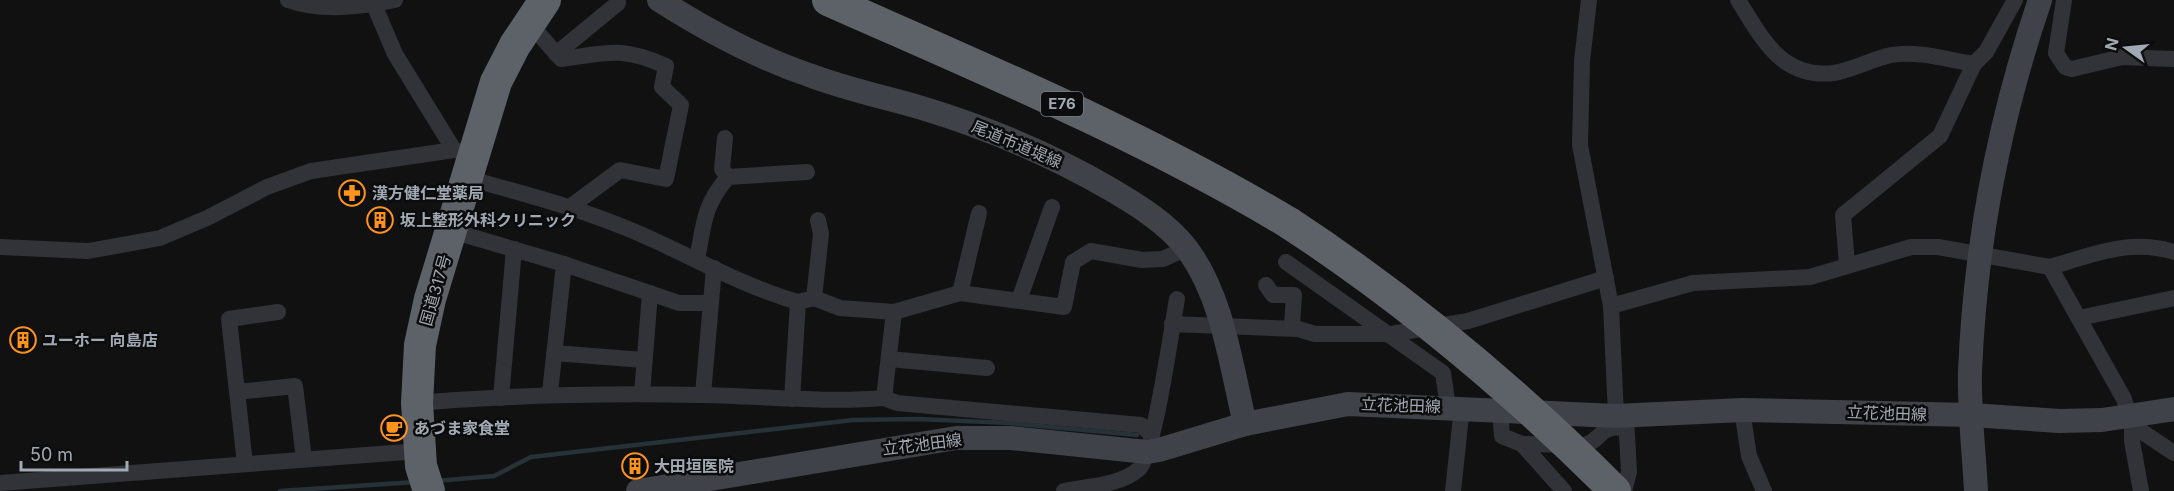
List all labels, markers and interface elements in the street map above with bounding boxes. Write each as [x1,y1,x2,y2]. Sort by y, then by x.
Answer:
north arrow [2096,18,2156,78]
text: N [2100,36,2123,53]
road number: E76 [1041,92,1083,116]
street label: 尾道市道堤線 [969,116,1065,172]
pharmacy icon: 漢方健仁堂薬局 [337,178,367,208]
place label: 漢方健仁堂薬局 [372,183,484,203]
building icon: 坂上整形外科クリニック [365,205,395,235]
place label: 坂上整形外科クリニック [400,210,576,230]
street label: 国道317号 [415,252,455,328]
building icon: ユーホー 向島店 [8,325,38,355]
place label: ユーホー 向島店 [42,330,158,350]
street label: 立花池田線 [1361,394,1441,416]
street label: 立花池田線 [1847,402,1927,424]
cafe icon: あづま家食堂 [379,413,409,443]
place label: あづま家食堂 [414,418,510,438]
street label: 立花池田線 [881,429,963,459]
scale bar [21,434,128,472]
text: 50 m [30,444,73,465]
building icon: 大田垣医院 [620,451,650,481]
place label: 大田垣医院 [654,456,734,476]

